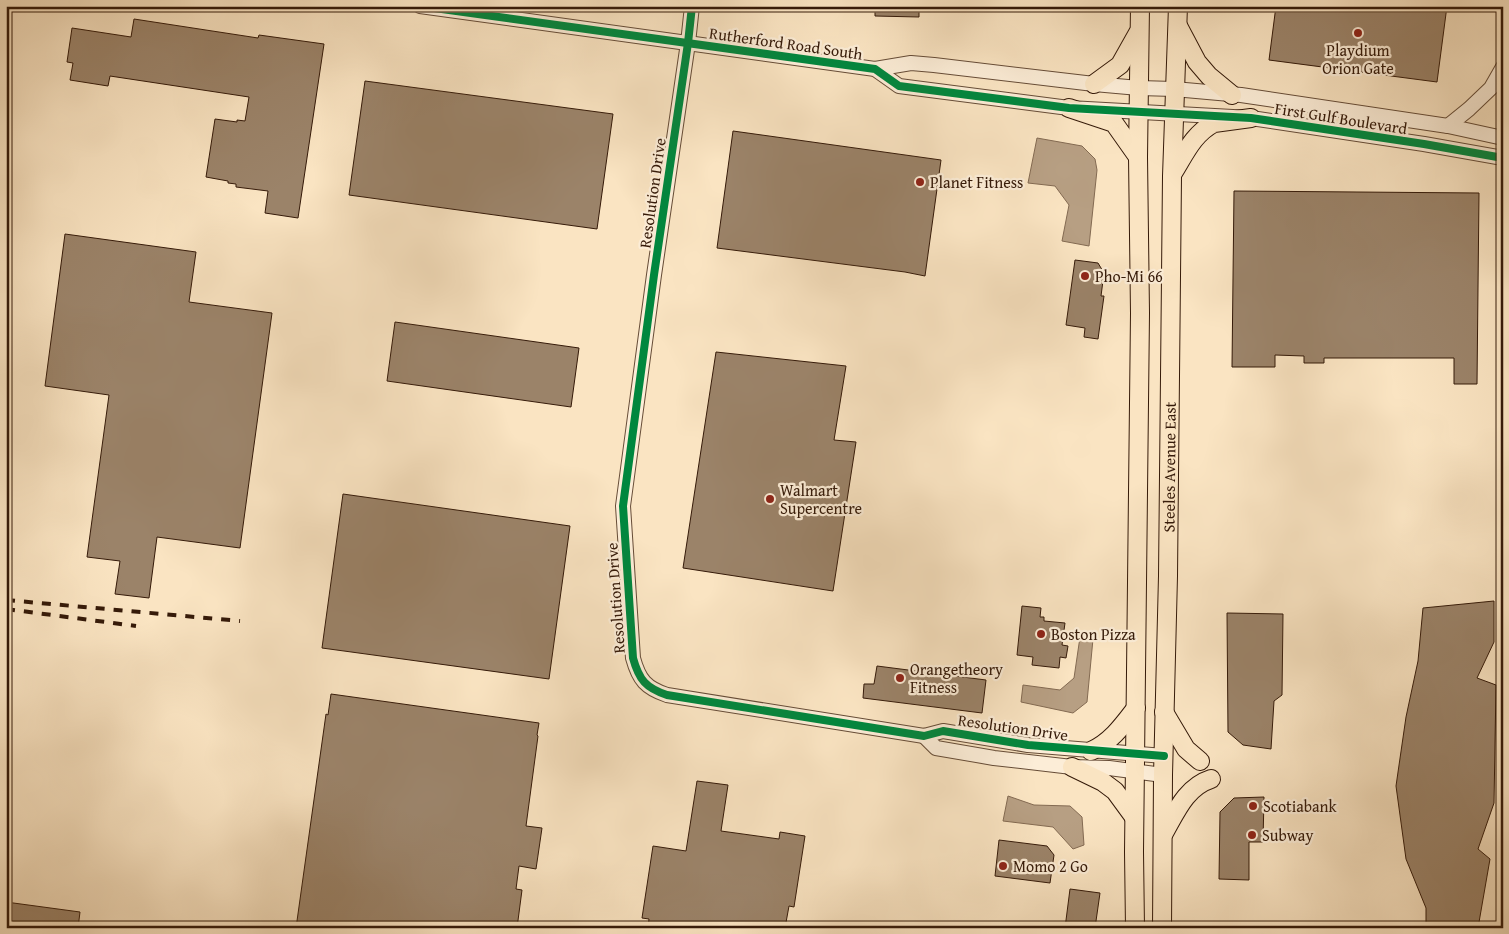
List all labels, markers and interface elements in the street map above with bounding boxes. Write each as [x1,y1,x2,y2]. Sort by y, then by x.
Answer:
street label: Rutherford Road South [708,20,864,66]
marker: Playdium Orion Gate [1352,27,1364,39]
place label: Playdium Orion Gate [1322,38,1394,80]
street label: First Gulf Boulevard [1273,96,1409,140]
street label: Resolution Drive [632,136,672,250]
place label: Planet Fitness [930,170,1023,194]
marker: Planet Fitness [914,176,926,188]
place label: Pho-Mi 66 [1095,264,1163,288]
marker: Pho-Mi 66 [1079,270,1091,282]
street label: Steeles Avenue East [1156,401,1182,533]
place label: Walmart Supercentre [780,478,862,520]
marker: Walmart Supercentre [764,493,776,505]
street label: Resolution Drive [599,542,631,654]
place label: Boston Pizza [1051,622,1136,646]
marker: Boston Pizza [1035,628,1047,640]
place label: Orangetheory Fitness [910,657,1003,699]
marker: Orangetheory Fitness [894,672,906,684]
street label: Resolution Drive [956,707,1070,747]
place label: Scotiabank [1263,794,1338,818]
marker: Scotiabank [1247,800,1259,812]
place label: Subway [1262,823,1313,847]
marker: Subway [1246,829,1258,841]
place label: Momo 2 Go [1013,854,1088,878]
marker: Momo 2 Go [997,860,1009,872]

